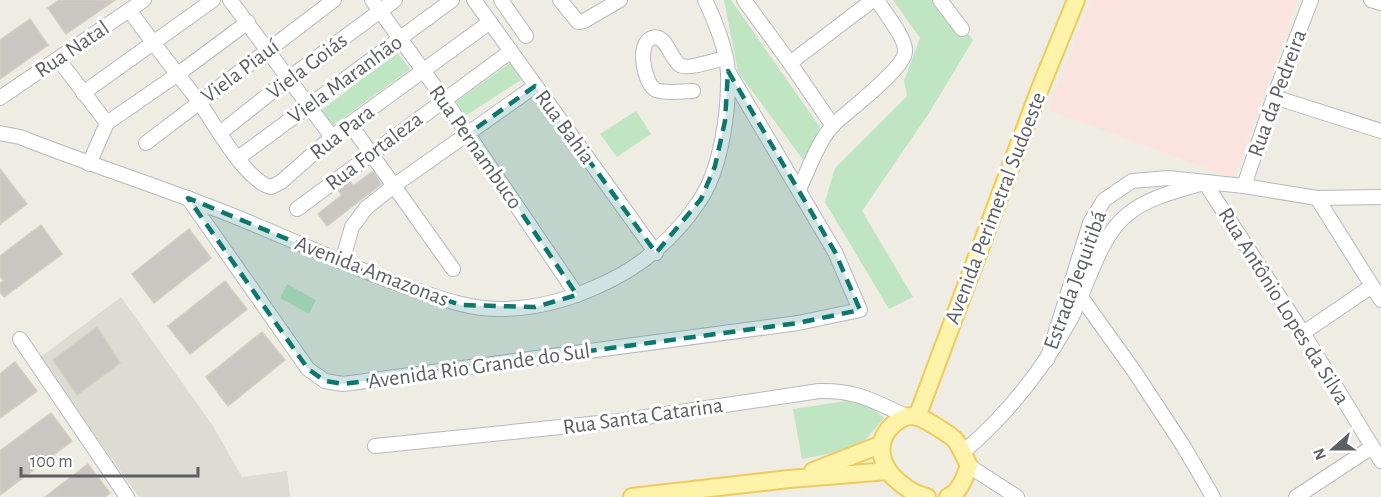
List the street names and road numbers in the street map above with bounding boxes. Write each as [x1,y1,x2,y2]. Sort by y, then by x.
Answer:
street label: Rua Natal [31,16,113,82]
street label: Rua da Pedreira [1244,26,1310,160]
street label: Viela Goiás [263,29,351,103]
street label: Viela Maranhão [284,30,406,128]
street label: Viela Piauí [197,35,283,107]
street label: Rua Pernambuco [425,81,527,213]
street label: Rua Bahia [531,86,599,168]
street label: Avenida Perimetral Sudoeste [941,89,1049,327]
street label: Rua Para [306,100,378,164]
street label: Rua Fortaleza [321,108,427,194]
street label: Rua Antônio Lopes da Silva [1214,204,1354,408]
street label: Estrada Jequitibá [1040,208,1110,352]
street label: Avenida Amazonas [292,232,452,310]
street label: Avenida Rio Grande do Sul [366,340,592,392]
street label: Rua Santa Catarina [562,394,724,438]

